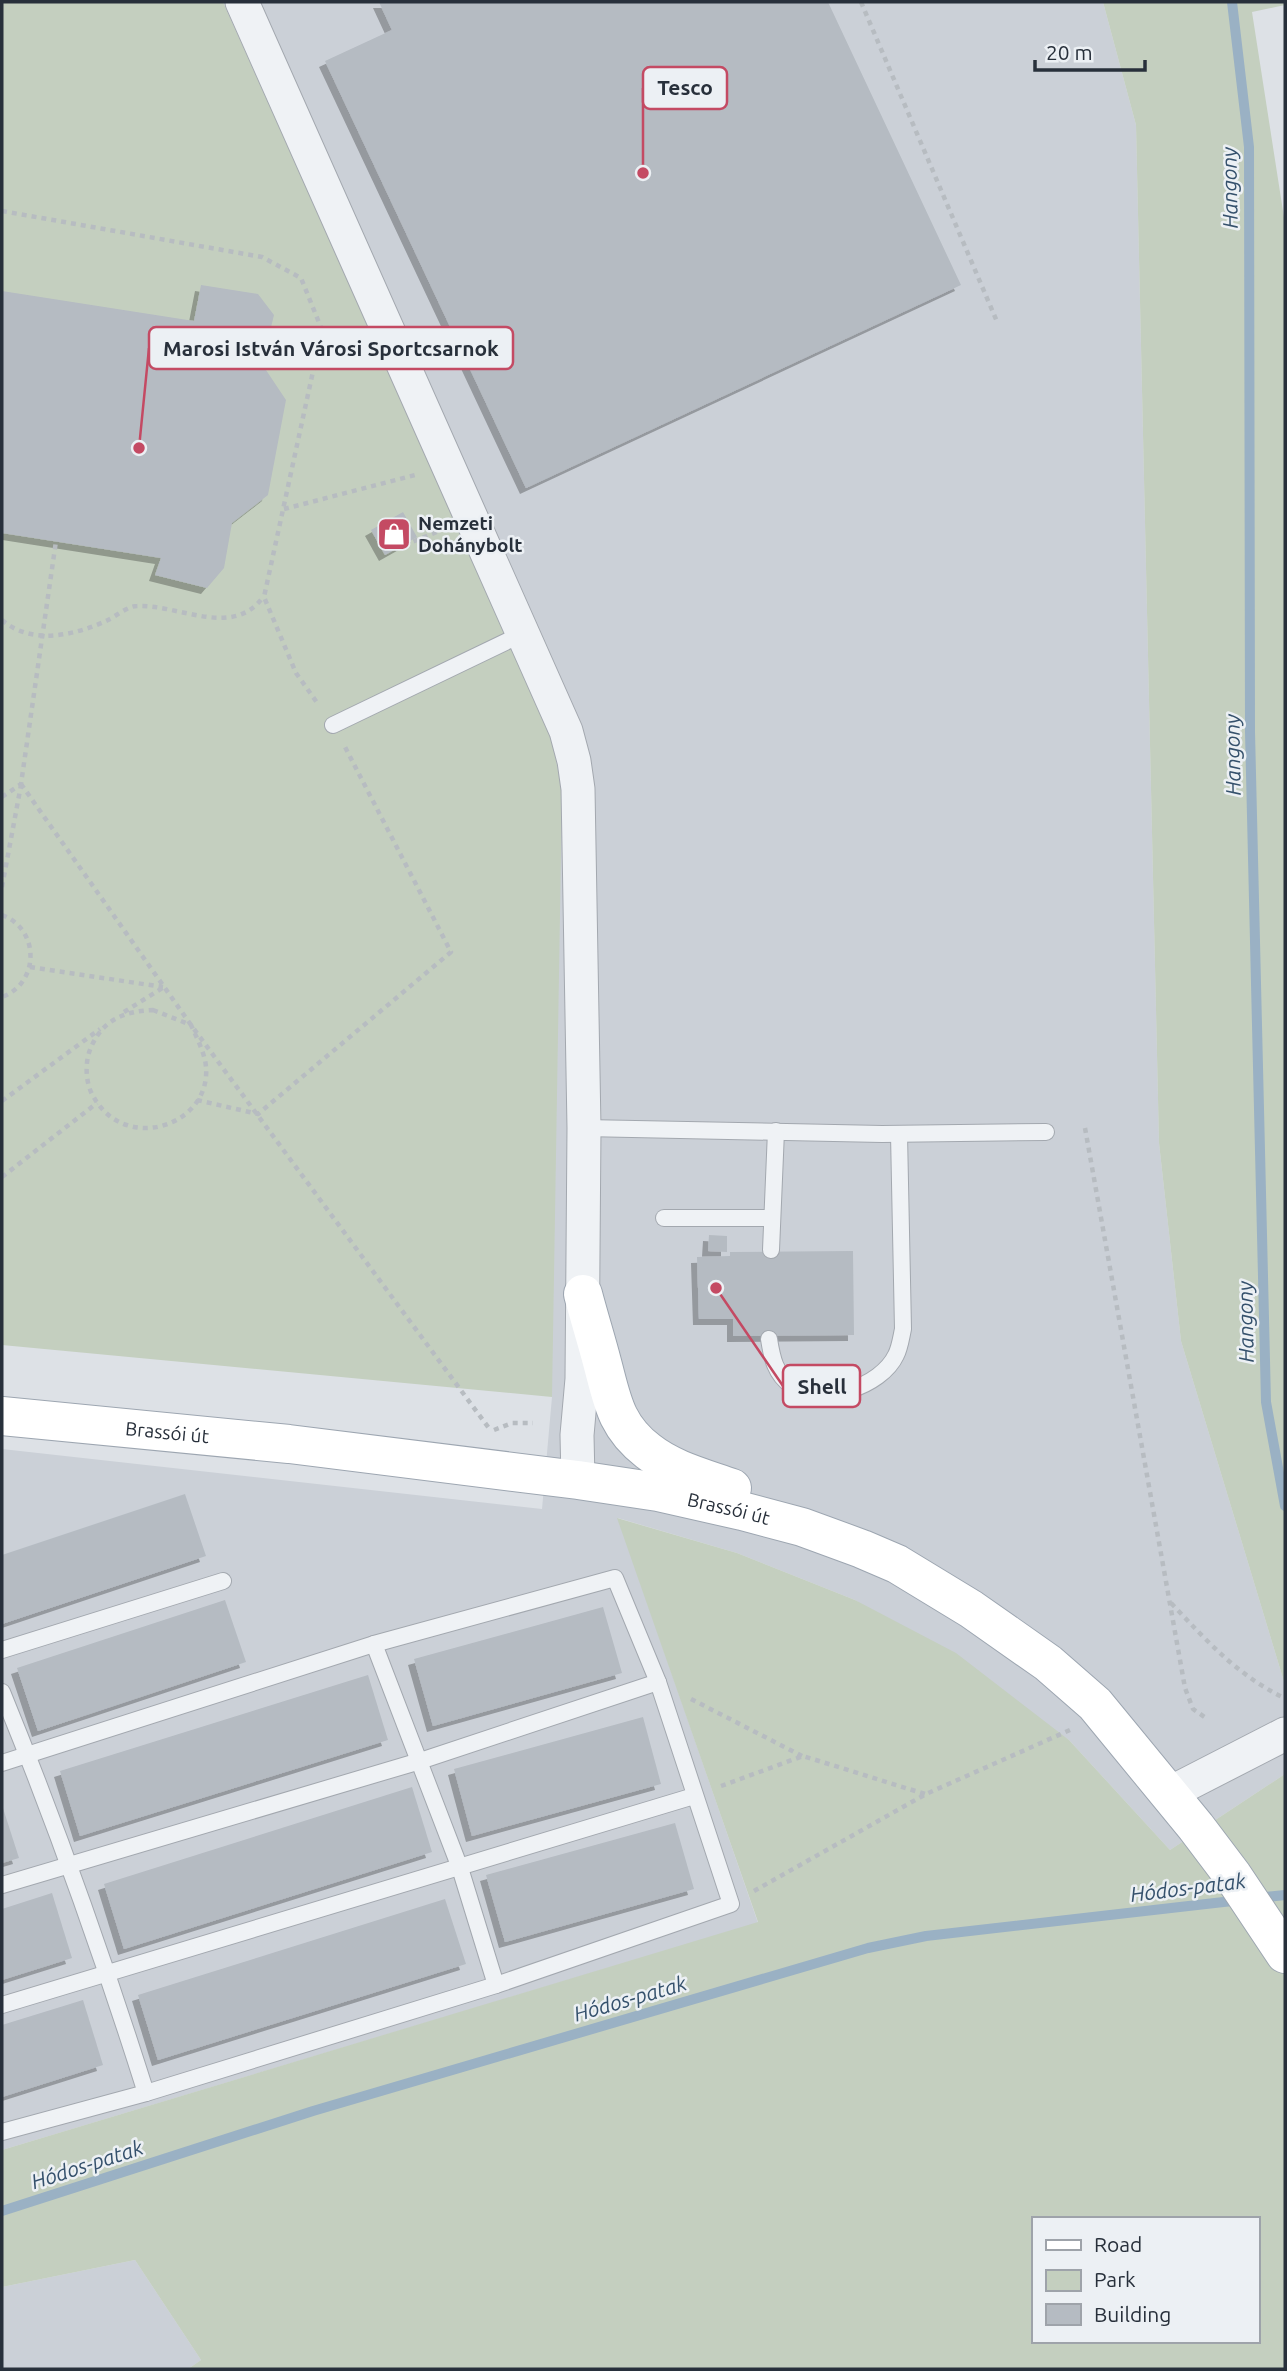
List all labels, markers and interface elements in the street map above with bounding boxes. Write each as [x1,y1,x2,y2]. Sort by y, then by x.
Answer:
scale bar [1035,28,1145,72]
text: 20 m [1046,40,1093,64]
callout: Tesco [643,67,727,109]
text: Tesco [657,75,713,99]
water label: Hangony [1216,146,1242,229]
callout: Marosi István Városi Sportcsarnok [149,327,513,369]
text: Marosi István Városi Sportcsarnok [163,336,499,360]
place label: Nemzeti Dohánybolt [418,512,522,556]
shop icon: Nemzeti Dohánybolt [375,515,413,553]
water label: Hangony [1219,713,1245,796]
water label: Hangony [1232,1280,1258,1363]
callout: Shell [783,1365,860,1407]
text: Shell [797,1374,847,1398]
street label: Brassói út [124,1417,211,1447]
street label: Brassói út [685,1488,773,1529]
water label: Hódos-patak [1129,1868,1247,1906]
water label: Hódos-patak [571,1970,689,2026]
water label: Hódos-patak [28,2135,146,2193]
legend [1032,2217,1259,2343]
text: Road [1094,2232,1142,2256]
text: Park [1094,2267,1136,2291]
text: Building [1094,2302,1171,2326]

